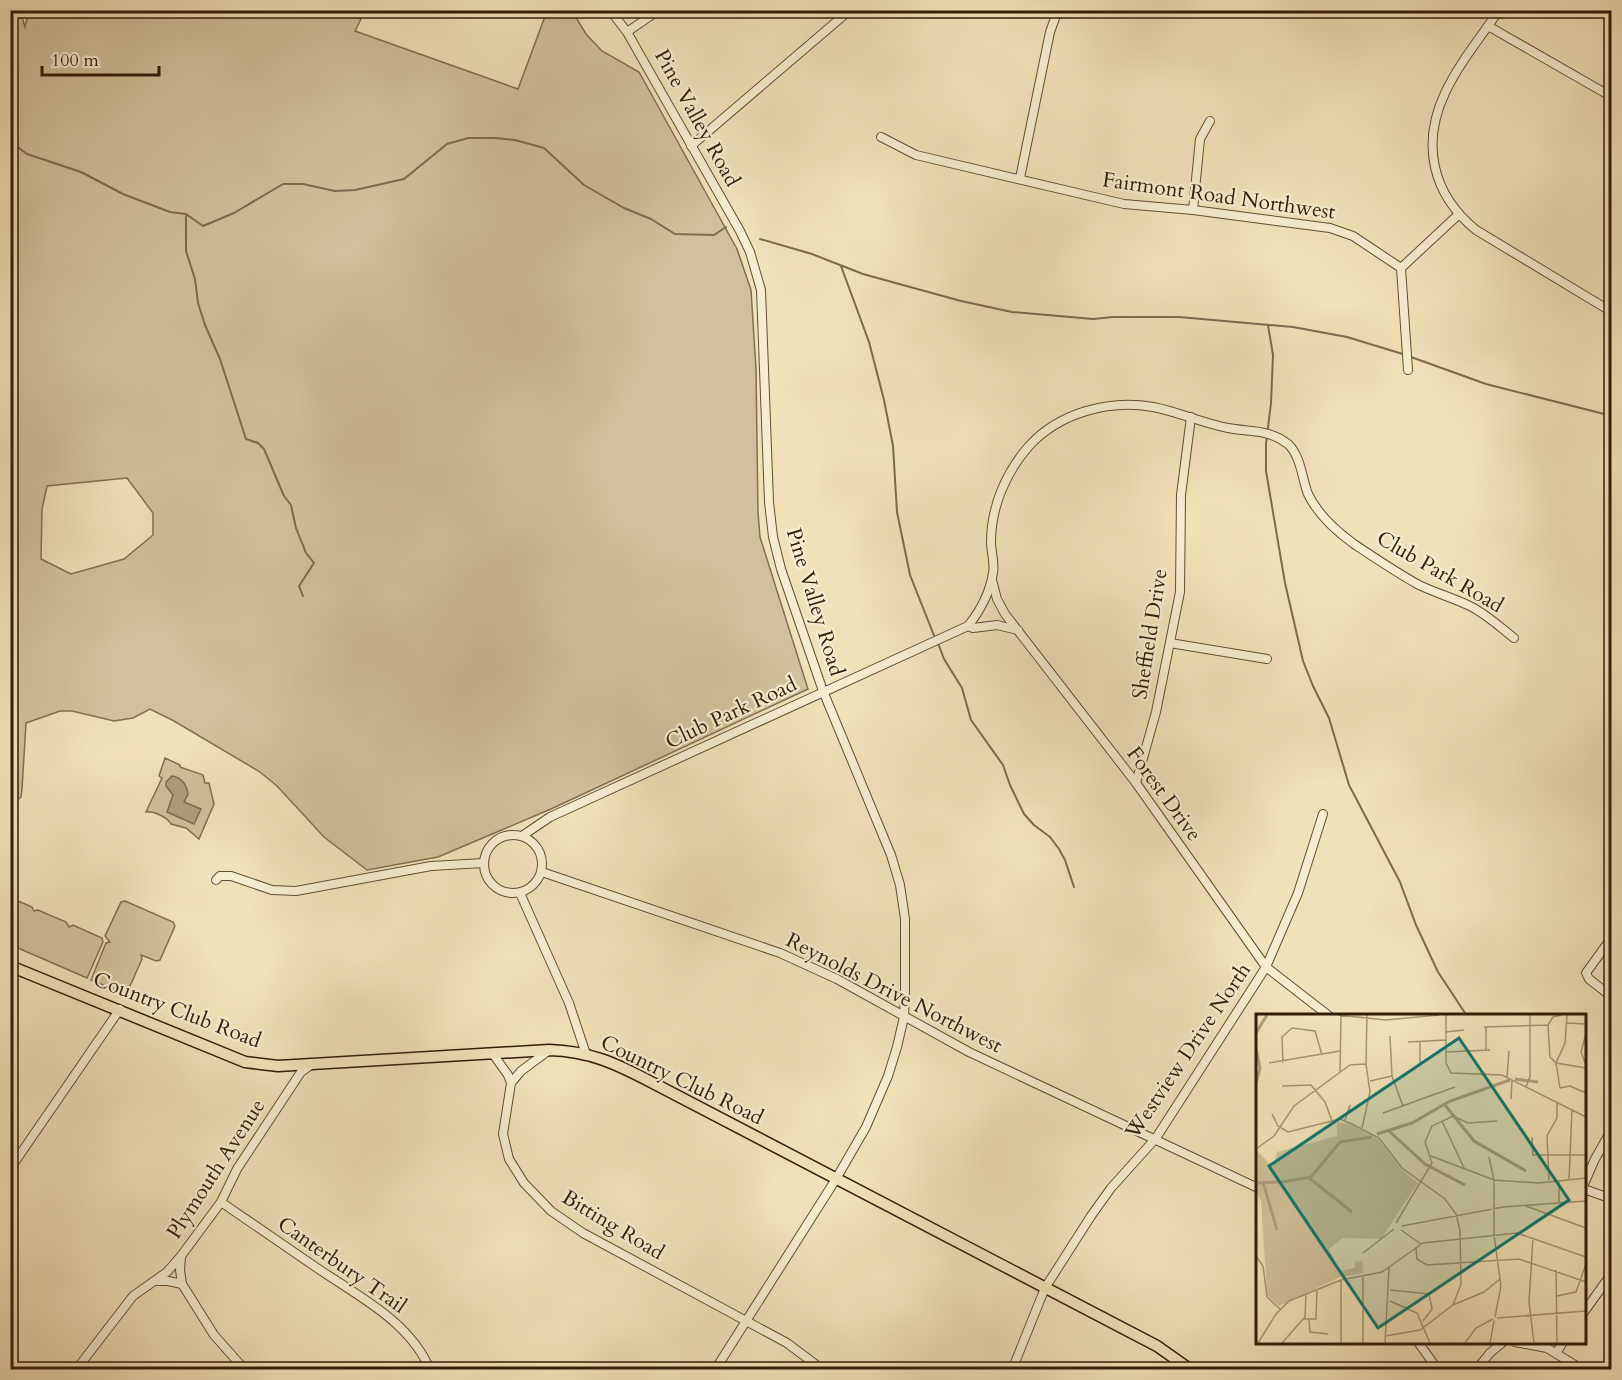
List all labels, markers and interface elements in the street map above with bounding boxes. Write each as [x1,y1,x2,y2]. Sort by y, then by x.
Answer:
scale bar [42,39,159,77]
street label: Pine Valley Road [647,44,747,192]
text: 100 m [51,48,99,73]
street label: Fairmont Road Northwest [1101,165,1338,227]
street label: Club Park Road [1371,524,1509,620]
street label: Pine Valley Road [779,525,851,679]
street label: Sheffield Drive [1125,566,1175,702]
street label: Club Park Road [661,670,801,756]
street label: Forest Drive [1120,741,1208,847]
street label: Reynolds Drive Northwest [781,926,1007,1060]
street label: Westview Drive North [1118,957,1258,1146]
street label: Country Club Road [89,965,265,1055]
inset map [1256,1014,1586,1344]
street label: Country Club Road [596,1028,768,1132]
street label: Plymouth Avenue [160,1093,272,1245]
street label: Bitting Road [556,1183,670,1267]
street label: Canterbury Trail [272,1210,412,1320]

